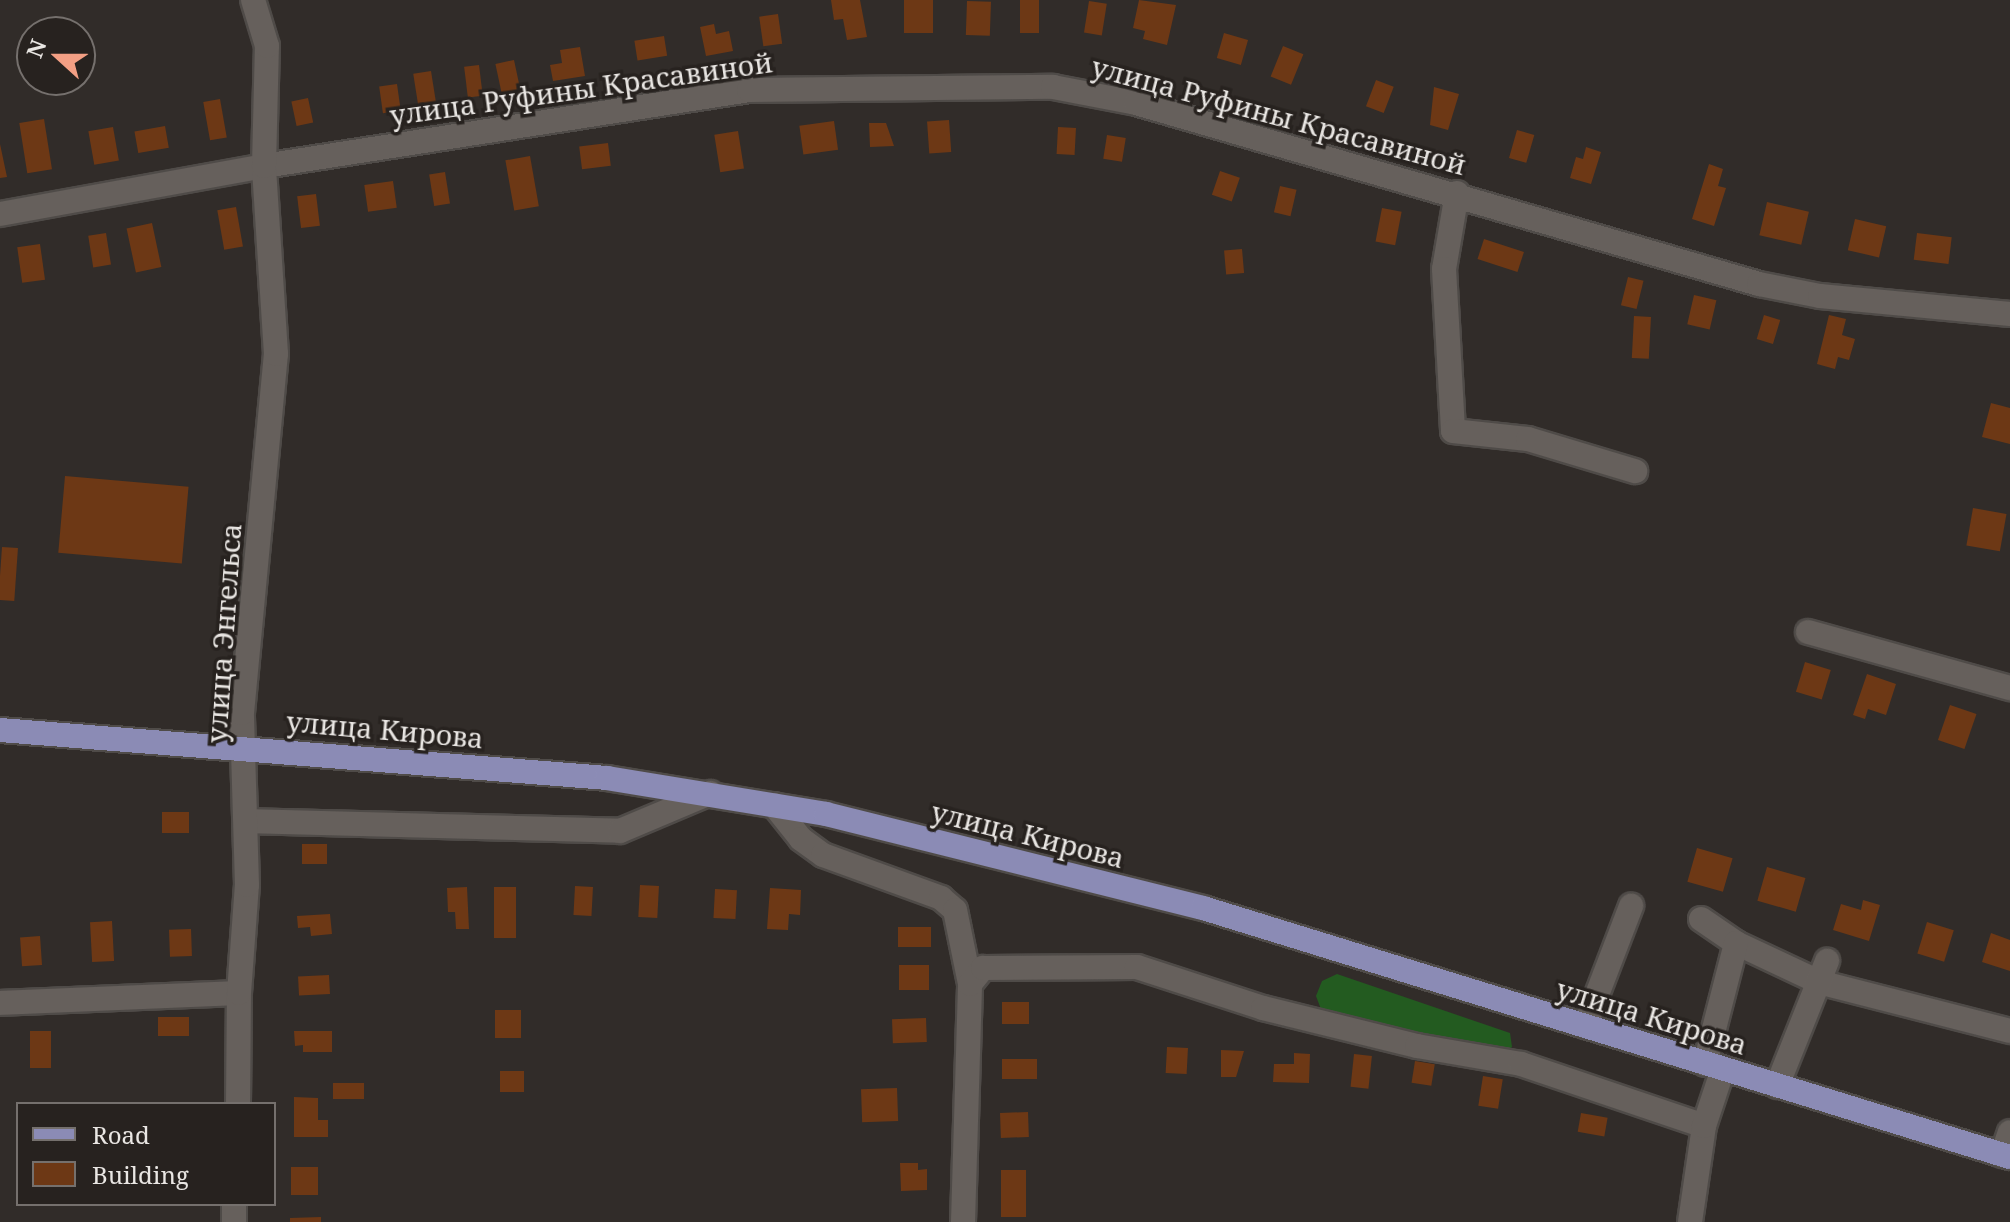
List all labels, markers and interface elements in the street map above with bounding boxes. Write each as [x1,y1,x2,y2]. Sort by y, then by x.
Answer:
north arrow [16,16,96,96]
text: N [18,35,53,62]
street label: улица Руфины Красавиной [387,44,775,132]
street label: улица Руфины Красавиной [1088,49,1470,181]
street label: улица Энгельса [199,522,247,744]
street label: улица Кирова [285,704,485,754]
street label: улица Кирова [928,794,1128,874]
street label: улица Кирова [1553,971,1751,1061]
legend [16,1102,276,1206]
text: Road [92,1118,150,1151]
text: Building [92,1158,189,1191]

